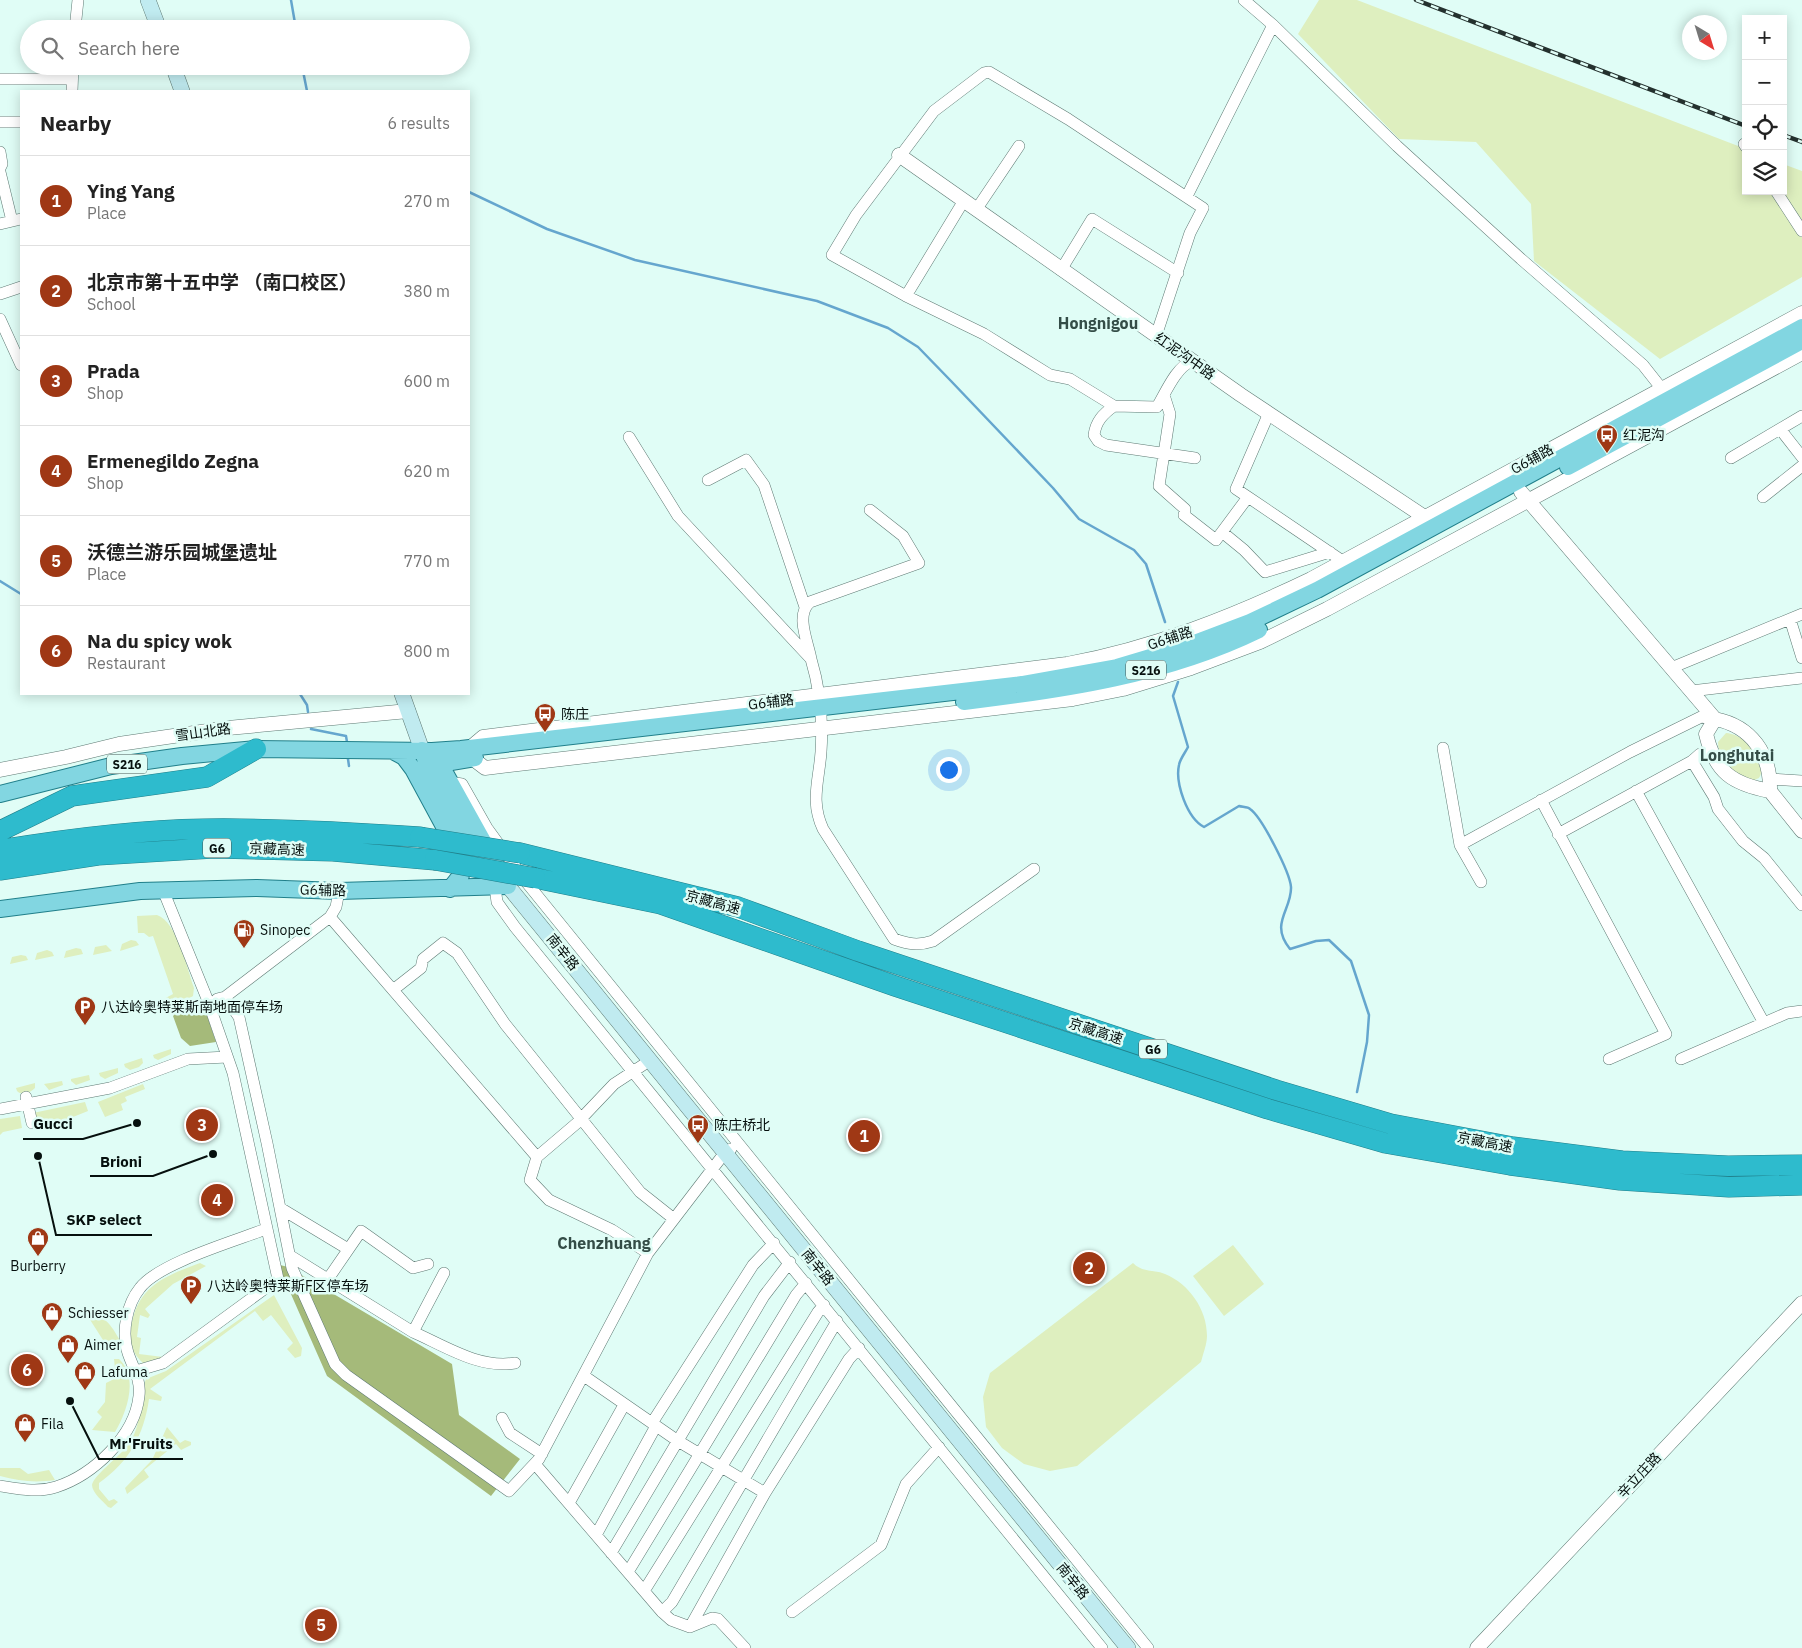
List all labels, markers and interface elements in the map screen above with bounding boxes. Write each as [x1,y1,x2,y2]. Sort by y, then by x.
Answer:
north arrow [1682,15,1727,60]
map controls [1742,15,1787,195]
button: + [1742,15,1787,60]
search box [20,20,470,75]
icon: search [38,34,66,62]
text: Search here [78,36,180,60]
button: − [1742,60,1787,105]
button: locate [1742,105,1787,150]
text: Nearby [40,109,111,137]
text: 6 results [387,113,450,133]
button: layers [1742,150,1787,195]
text: Ying Yang [87,179,175,203]
text: 1 [51,191,61,211]
text: 270 m [403,191,450,211]
text: Place [87,203,126,223]
text: 北京市第十五中学 （南口校区） [87,270,358,294]
text: 2 [51,281,61,301]
text: 380 m [403,281,450,301]
text: School [87,294,136,314]
district label: Hongnigou [1058,313,1138,333]
street label: 红泥沟中路 [1151,329,1219,383]
text: Prada [87,359,140,383]
text: 3 [51,371,61,391]
text: 600 m [403,371,450,391]
text: Shop [87,383,124,403]
bus stop icon: 红泥沟 [1595,423,1619,454]
place label: 红泥沟 [1623,426,1665,444]
street label: G6辅路 [1507,440,1557,478]
text: Ermenegildo Zegna [87,449,259,473]
text: 4 [51,461,61,481]
text: 620 m [403,461,450,481]
text: Shop [87,473,124,493]
text: 沃德兰游乐园城堡遗址 [87,540,277,564]
text: 5 [51,551,61,571]
text: 770 m [403,551,450,571]
text: Place [87,564,126,584]
street label: G6辅路 [1145,622,1195,654]
text: Na du spicy wok [87,629,232,653]
text: 6 [51,641,61,661]
text: 800 m [403,641,450,661]
text: Restaurant [87,653,166,673]
road number: S216 [1126,660,1166,680]
street label: G6辅路 [747,690,795,714]
bus stop icon: 陈庄 [533,702,557,733]
place label: 陈庄 [561,705,589,723]
street label: 雪山北路 [174,719,232,745]
district label: Longhutai [1700,745,1774,765]
road number: S216 [107,754,147,774]
your location [936,757,962,783]
road number: G6 [203,838,231,858]
street label: 京藏高速 [249,839,305,859]
street label: G6辅路 [300,881,346,899]
street label: 京藏高速 [684,886,742,918]
fuel station icon: Sinopec [232,918,256,949]
place label: Sinopec [260,921,310,939]
street label: 南辛路 [543,930,583,974]
parking icon: 八达岭奥特莱斯南地面停车场 [73,995,97,1026]
place label: 八达岭奥特莱斯南地面停车场 [101,998,283,1016]
street label: 京藏高速 [1067,1014,1125,1048]
road number: G6 [1139,1040,1167,1058]
pin: 3 [186,1106,218,1144]
callout: Gucci [23,1109,83,1139]
bus stop icon: 陈庄桥北 [686,1113,710,1144]
text: Gucci [33,1114,73,1133]
place label: 陈庄桥北 [714,1116,770,1134]
pin: 1 [848,1117,880,1155]
street label: 京藏高速 [1456,1128,1514,1156]
callout: Brioni [90,1146,153,1176]
text: Brioni [100,1152,142,1171]
pin: 4 [201,1181,233,1219]
callout: SKP select [56,1205,152,1235]
text: SKP select [66,1210,142,1229]
shop icon: Burberry [26,1226,50,1257]
district label: Chenzhuang [557,1233,651,1253]
street label: 南辛路 [798,1245,838,1289]
pin: 2 [1073,1249,1105,1287]
place label: Burberry [10,1257,66,1275]
parking icon: 八达岭奥特莱斯F区停车场 [179,1274,203,1305]
place label: 八达岭奥特莱斯F区停车场 [207,1277,369,1295]
shop icon: Schiesser [40,1301,64,1332]
place label: Schiesser [68,1304,129,1322]
shop icon: Aimer [56,1333,80,1364]
place label: Aimer [84,1336,122,1354]
pin: 6 [11,1351,43,1389]
shop icon: Lafuma [73,1360,97,1391]
place label: Lafuma [101,1363,148,1381]
shop icon: Fila [13,1412,37,1443]
place label: Fila [41,1415,64,1433]
callout: Mr'Fruits [99,1429,183,1459]
text: Mr'Fruits [109,1434,173,1453]
street label: 辛立庄路 [1613,1448,1665,1502]
street label: 南辛路 [1053,1559,1093,1603]
pin: 5 [305,1606,337,1644]

